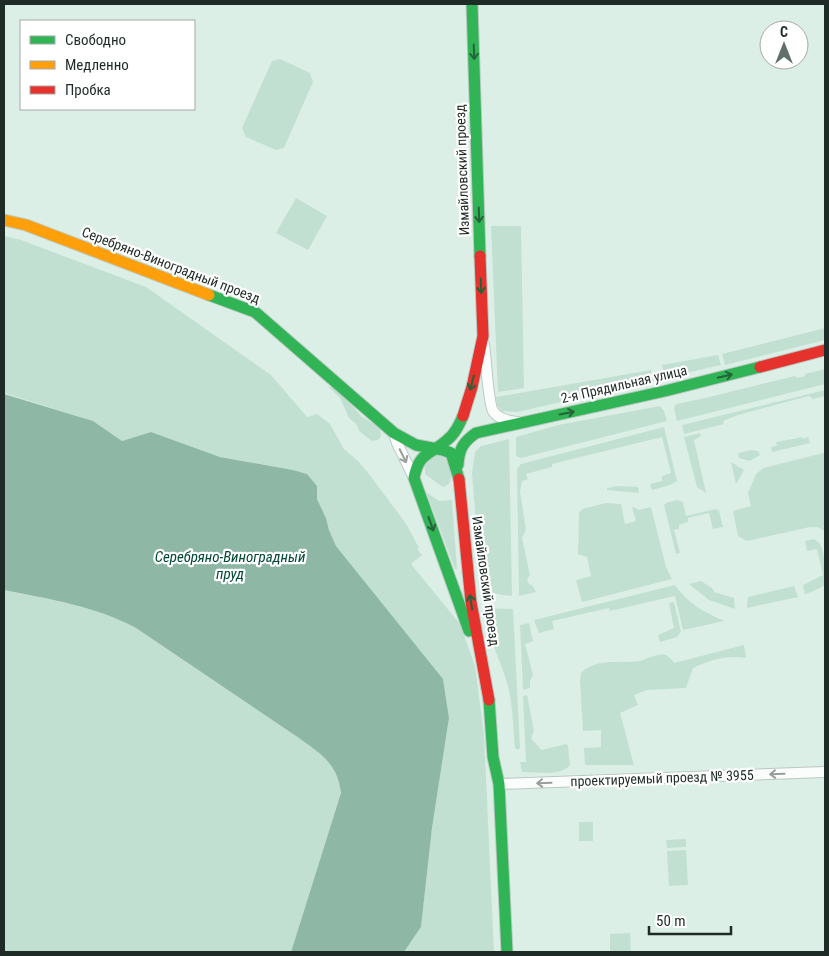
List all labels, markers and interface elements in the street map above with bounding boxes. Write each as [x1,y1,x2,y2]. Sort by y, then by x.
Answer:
legend [20,20,195,110]
north arrow [759,20,809,70]
text: С [780,24,788,40]
text: Свободно [65,31,126,49]
one-way arrow [469,44,478,60]
text: Медленно [65,56,129,74]
text: Пробка [65,81,111,99]
street label: Измайловский проезд [452,104,472,236]
one-way arrow [474,206,484,223]
street label: Серебряно-Виноградный проезд [80,224,263,307]
one-way arrow [477,278,486,294]
street label: 2-я Прядильная улица [559,362,689,406]
one-way arrow [717,370,733,380]
one-way arrow [467,375,476,391]
one-way arrow [559,407,575,417]
one-way arrow [399,448,408,463]
street label: Измайловский проезд [469,515,503,647]
one-way arrow [427,516,436,531]
water label: Серебряно-Виноградный пруд [155,548,305,583]
one-way arrow [466,595,476,611]
street label: проектируемый проезд № 3955 [570,767,754,789]
one-way arrow [769,769,785,779]
one-way arrow [536,778,552,787]
scale bar [649,904,732,936]
text: 50 m [656,912,686,930]

